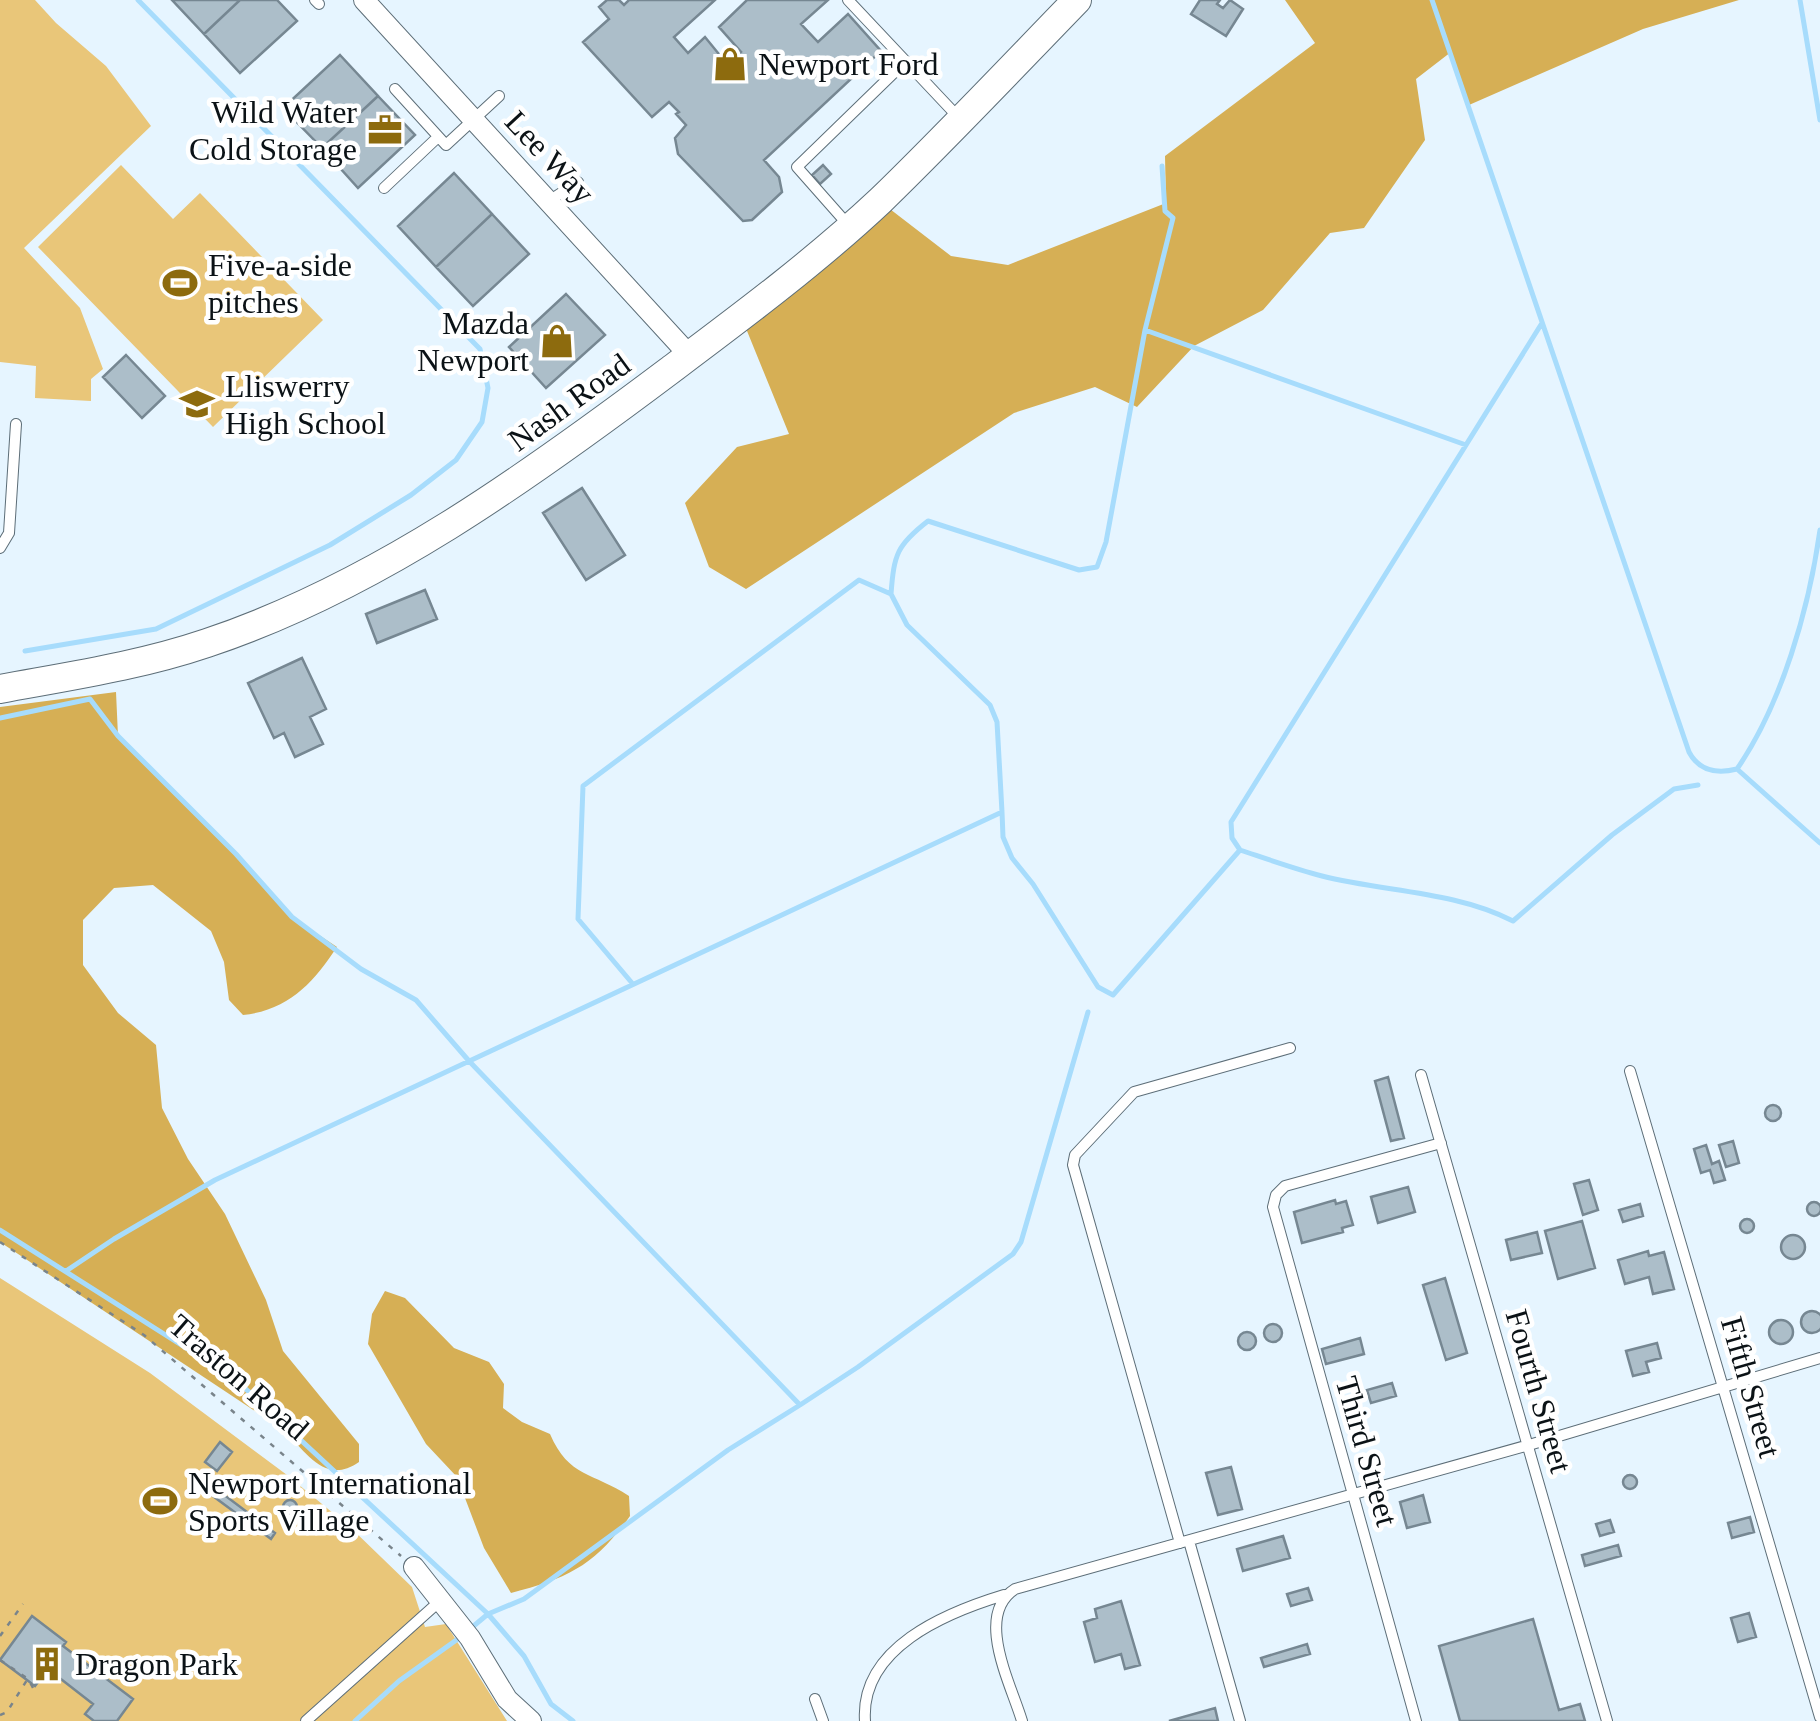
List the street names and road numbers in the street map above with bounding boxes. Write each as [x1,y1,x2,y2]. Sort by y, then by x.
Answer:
street label: Lee Way [498,103,602,211]
street label: Nash Road [501,346,637,458]
street label: Fourth Street [1499,1305,1579,1477]
street label: Traston Road [162,1307,316,1447]
street label: Fifth Street [1714,1312,1788,1462]
street label: Third Street [1329,1372,1406,1530]

